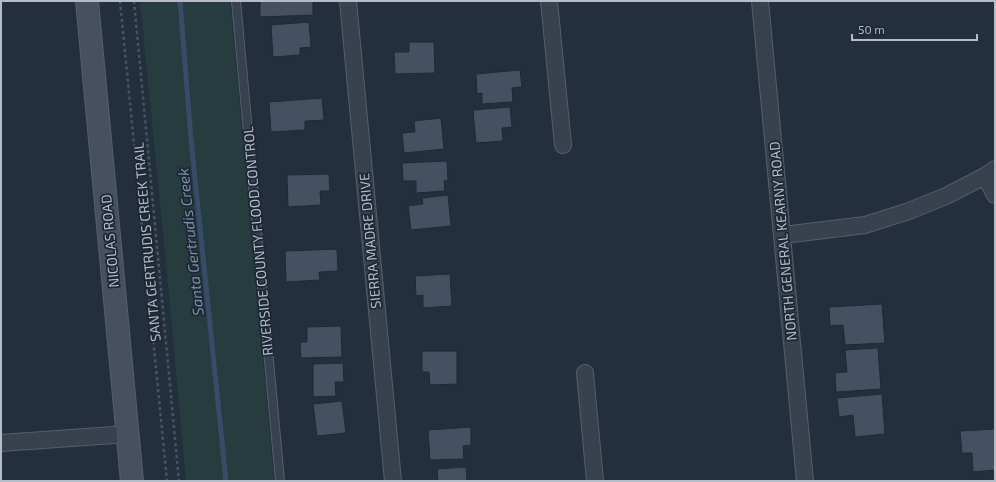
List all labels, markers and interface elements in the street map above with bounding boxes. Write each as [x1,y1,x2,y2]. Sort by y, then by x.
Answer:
scale bar [852,16,977,42]
text: 50 m [858,22,885,36]
street label: RIVERSIDE COUNTY FLOOD CONTROL [239,126,276,357]
street label: NORTH GENERAL KEARNY ROAD [765,141,800,341]
street label: SANTA GERTRUDIS CREEK TRAIL [129,142,164,342]
water label: Santa Gertrudis Creek [173,167,207,317]
street label: SIERRA MADRE DRIVE [355,172,384,310]
street label: NICOLAS ROAD [97,194,122,288]

